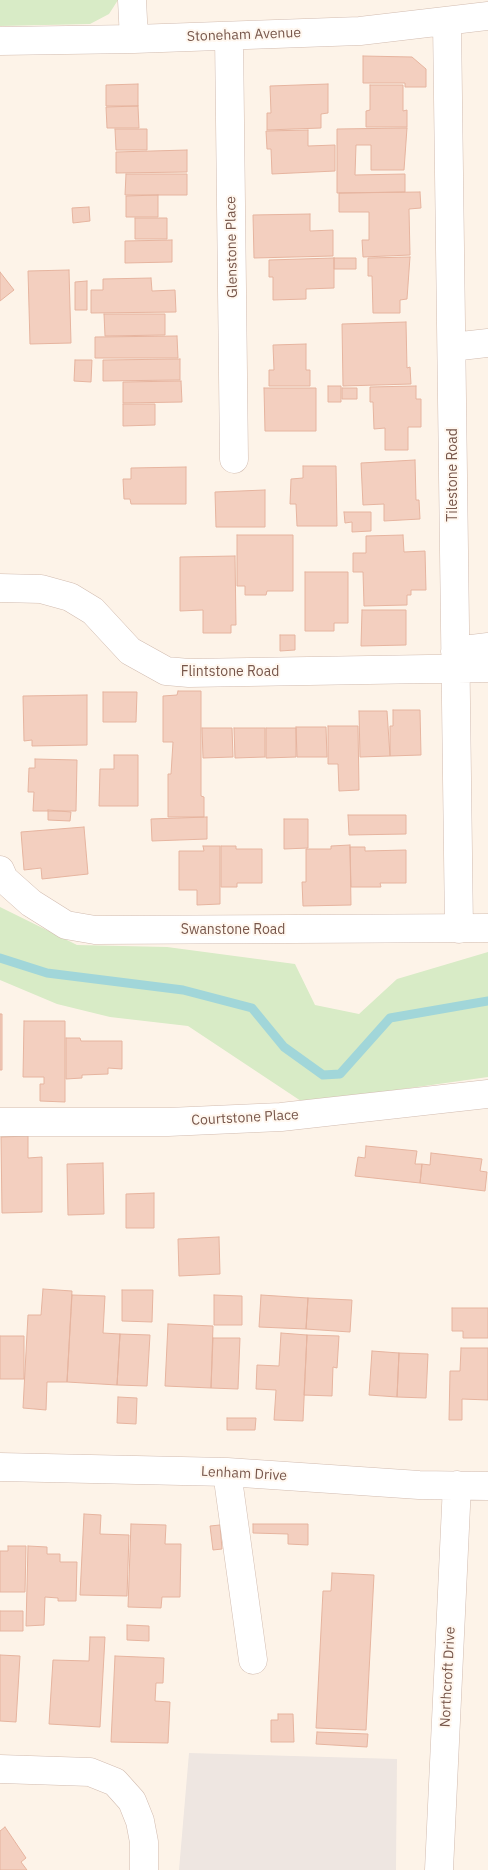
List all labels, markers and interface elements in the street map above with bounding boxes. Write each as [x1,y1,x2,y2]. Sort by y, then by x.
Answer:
street label: Stoneham Avenue [187,25,301,45]
street label: Glenstone Place [223,196,241,298]
street label: Tilestone Road [445,428,461,522]
street label: Flintstone Road [181,664,279,680]
street label: Swanstone Road [181,922,285,938]
street label: Courtstone Place [191,1107,299,1129]
street label: Lenham Drive [201,1463,287,1485]
street label: Northcroft Drive [437,1626,459,1728]

